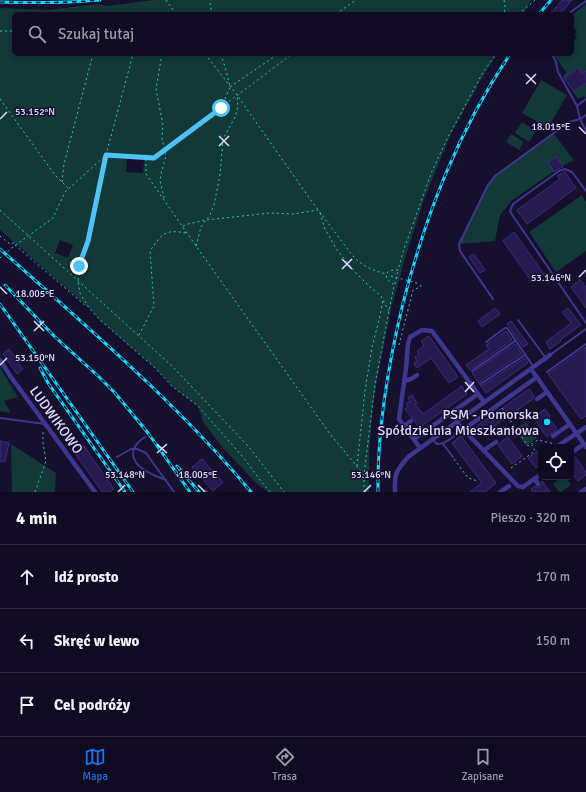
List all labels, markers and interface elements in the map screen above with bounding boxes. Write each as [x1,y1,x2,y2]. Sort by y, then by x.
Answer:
search box [12,12,574,56]
icon: search [26,23,48,45]
text: Szukaj tutaj [58,25,134,43]
route start [212,99,230,117]
text: 53.152°N [15,106,55,118]
text: 18.015°E [532,121,571,133]
route end [70,257,88,275]
text: 53.146°N [531,272,571,284]
text: 18.005°E [16,288,55,300]
text: 53.150°N [15,352,55,364]
street label: LUDWIKOWO [26,383,86,457]
place label: PSM - Pomorska Spółdzielnia Mieszkaniowa [377,406,539,439]
marker: PSM - Pomorska Spółdzielnia Mieszkaniowa [542,417,552,427]
map controls [538,444,574,480]
button: locate [538,444,574,480]
text: 53.148°N [105,469,145,481]
text: 18.005°E [179,469,218,481]
text: 53.146°N [351,469,391,481]
text: 4 min [16,508,57,529]
text: Pieszo · 320 m [491,510,570,526]
icon: ahead [16,566,38,588]
text: Idź prosto [54,568,118,586]
text: 170 m [536,569,570,585]
icon: left [16,630,38,652]
text: Skręć w lewo [54,632,139,650]
text: 150 m [536,633,570,649]
icon: arrive [16,694,38,716]
text: Cel podróży [54,696,130,714]
tab: Mapa [82,746,108,783]
tab: Trasa [272,746,297,783]
tab: Zapisane [462,746,504,783]

